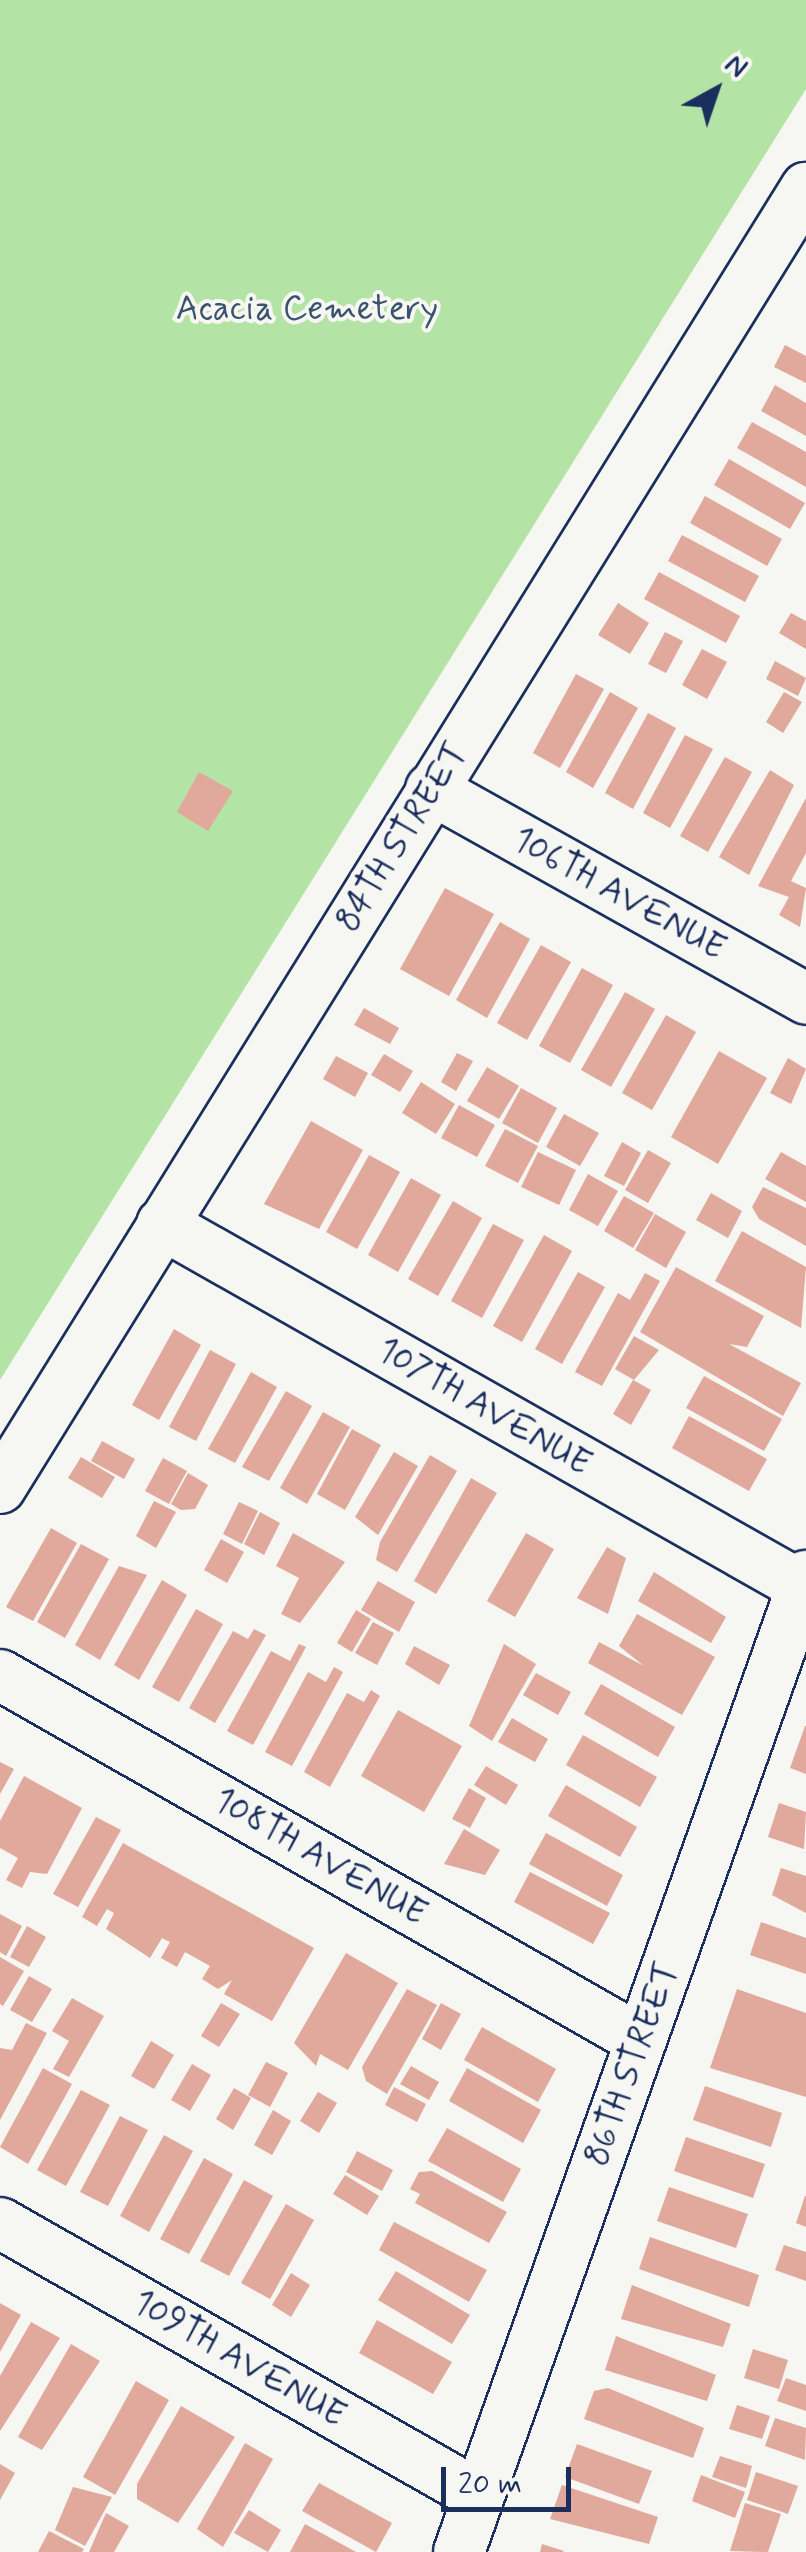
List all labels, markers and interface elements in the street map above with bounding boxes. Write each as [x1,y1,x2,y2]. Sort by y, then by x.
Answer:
north arrow [666,40,766,140]
text: N [717,46,755,87]
park label: Acacia Cemetery [175,288,439,330]
street label: 84TH STREET [326,733,478,941]
street label: 106TH AVENUE [506,819,732,969]
street label: 107TH AVENUE [370,1329,598,1485]
street label: 108TH AVENUE [206,1779,434,1935]
street label: 86TH STREET [575,1954,689,2174]
street label: 109TH AVENUE [126,2281,352,2437]
scale bar [446,2447,576,2509]
text: 20 m [458,2465,522,2504]

